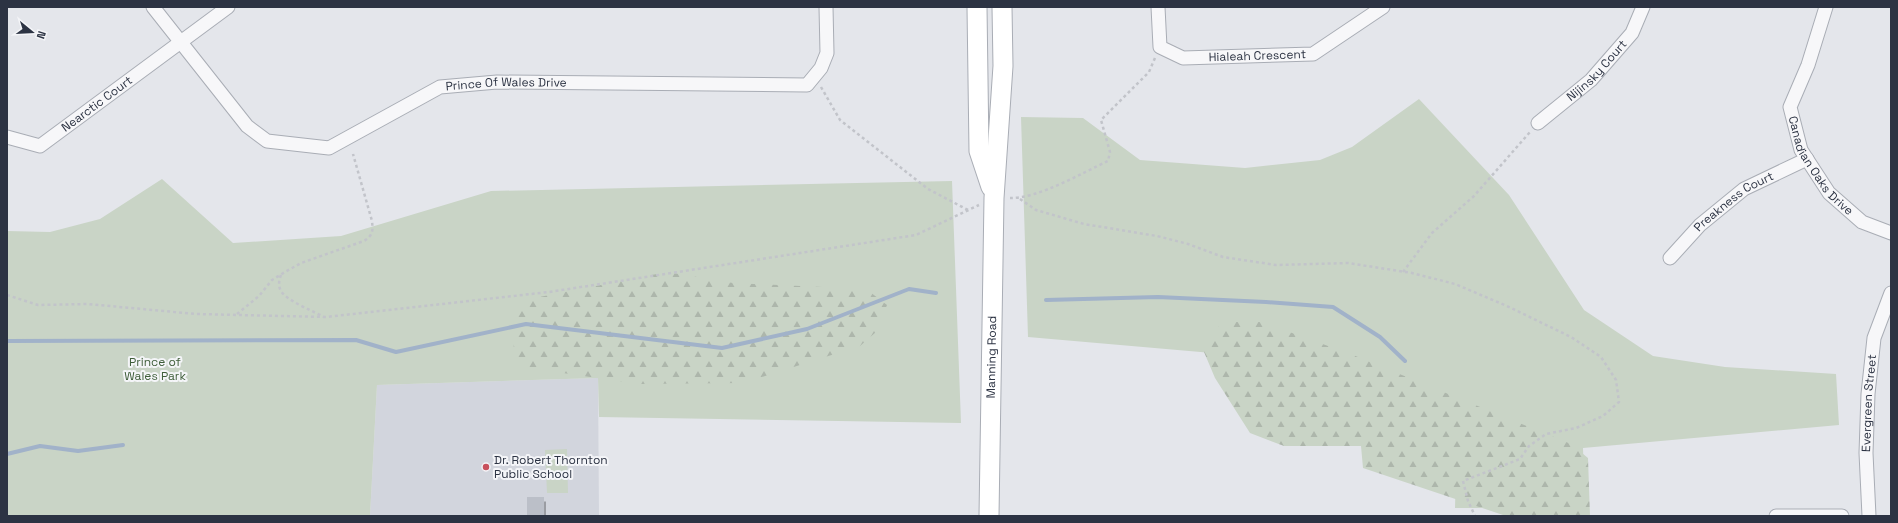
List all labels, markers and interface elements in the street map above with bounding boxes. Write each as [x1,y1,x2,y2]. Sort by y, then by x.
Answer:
north arrow [12,12,52,52]
text: N [34,29,49,41]
street label: Nijinsky Court [1563,36,1630,105]
street label: Hialeah Crescent [1208,46,1306,65]
street label: Nearctic Court [58,72,136,135]
street label: Prince Of Wales Drive [445,74,567,94]
street label: Canadian Oaks Drive [1785,114,1857,219]
street label: Preakness Court [1690,168,1776,235]
street label: Manning Road [983,316,1000,398]
park label: Prince of Wales Park [124,354,186,384]
street label: Evergreen Street [1858,354,1880,452]
place label: Dr. Robert Thornton Public School [494,452,608,482]
marker: Dr. Robert Thornton Public School [481,462,491,472]

